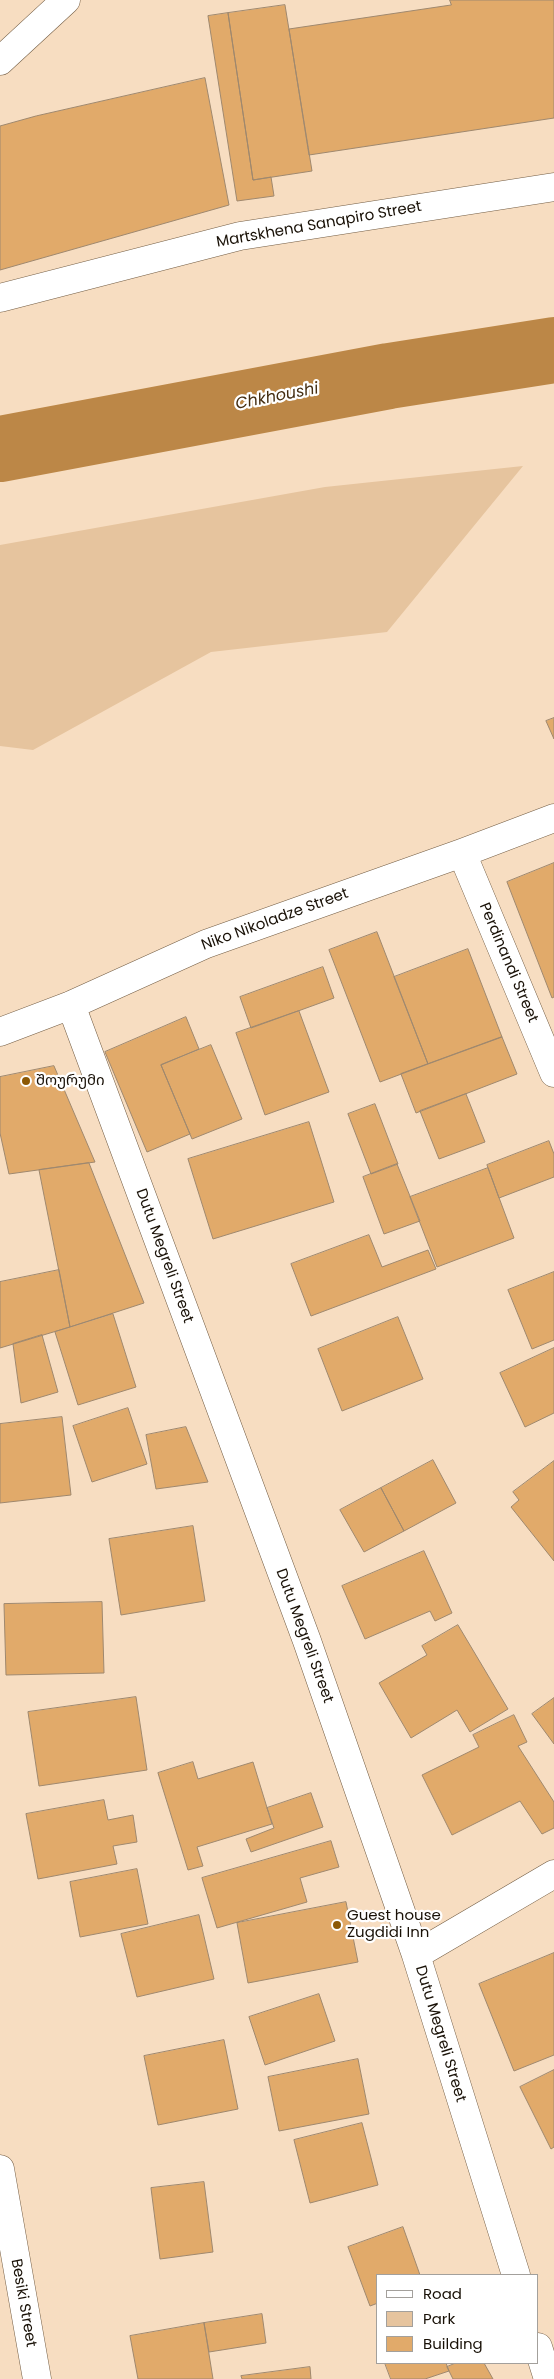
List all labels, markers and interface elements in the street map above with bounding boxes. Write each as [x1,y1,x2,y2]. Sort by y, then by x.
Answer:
street label: Martskhena Sanapiro Street [215,198,423,252]
water label: Chkhoushi [234,380,320,414]
street label: Niko Nikoladze Street [199,885,351,955]
street label: Perdinandi Street [475,900,541,1026]
place label: შოურუმი [36,1072,105,1090]
marker: შოურუმი [20,1075,32,1087]
street label: Dutu Megreli Street [131,1186,197,1326]
street label: Dutu Megreli Street [271,1566,337,1706]
place label: Guest house Zugdidi Inn [347,1907,441,1942]
marker: Guest house Zugdidi Inn [331,1919,343,1931]
street label: Dutu Megreli Street [411,1964,469,2104]
street label: Besiki Street [6,2257,40,2349]
legend [376,2274,539,2364]
text: Road [423,2283,462,2304]
text: Park [423,2308,455,2329]
text: Building [423,2333,483,2354]

